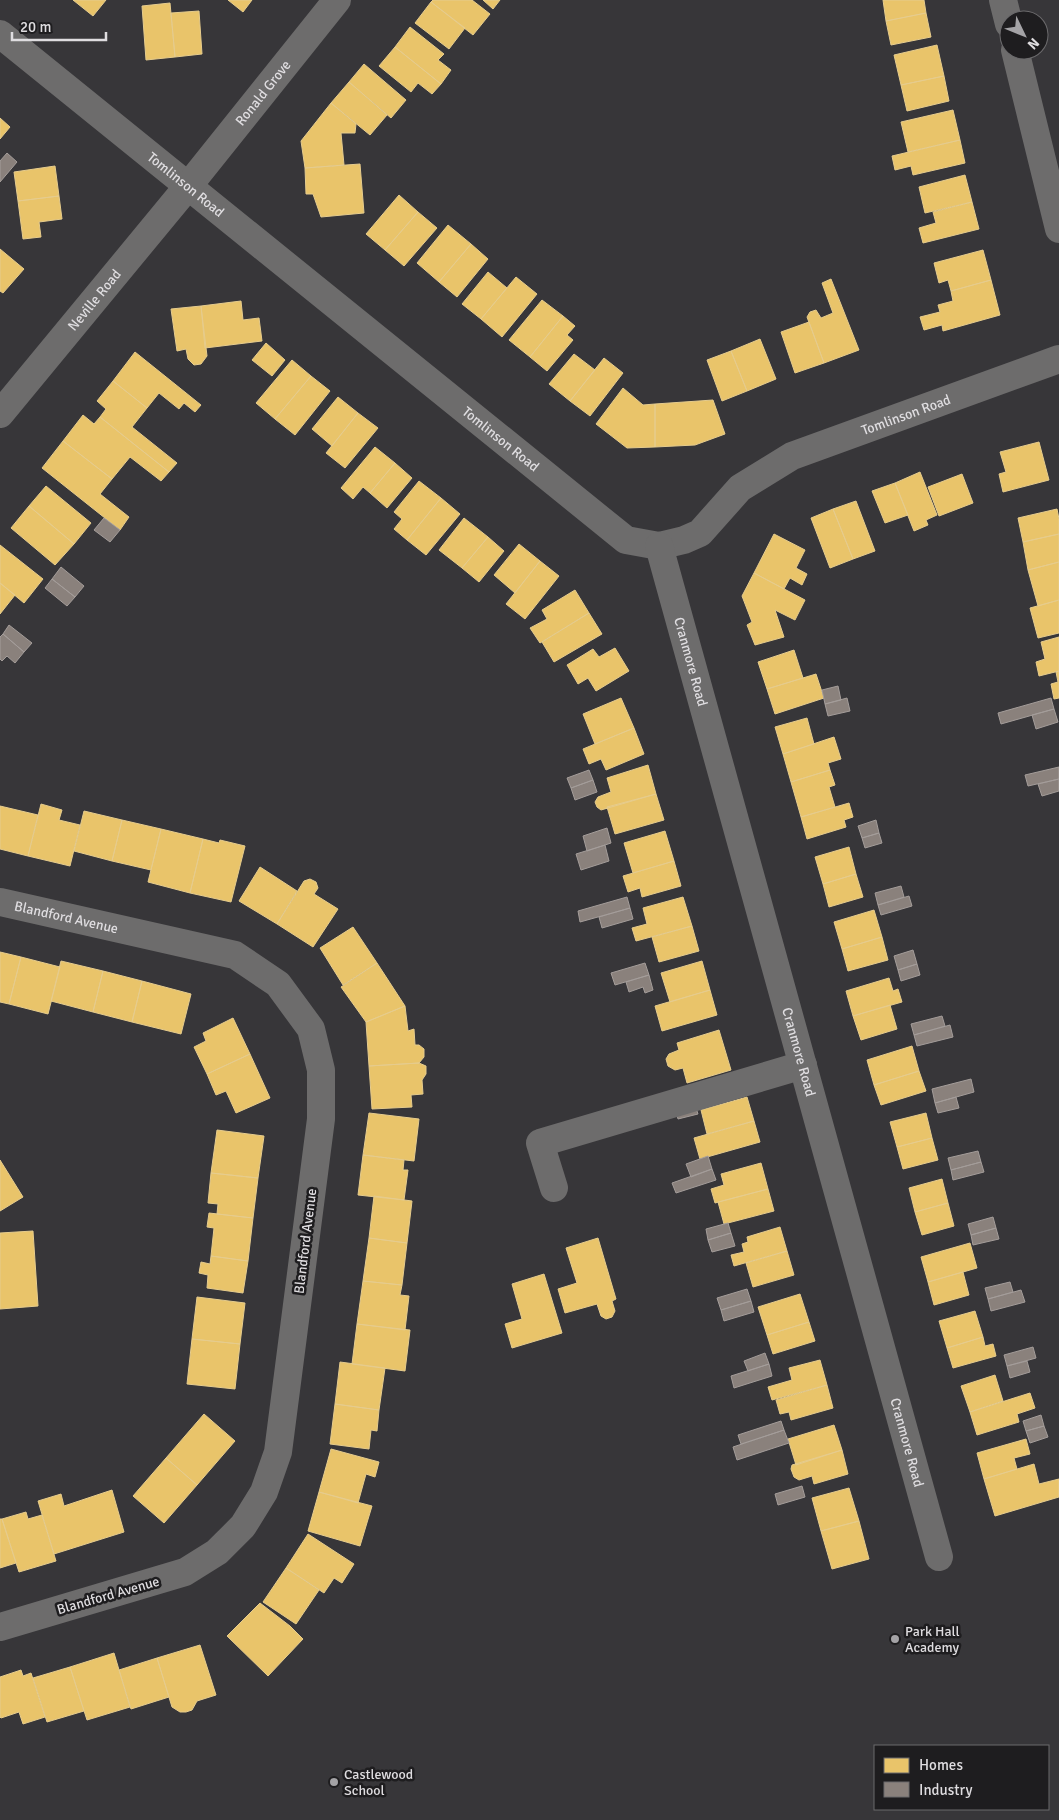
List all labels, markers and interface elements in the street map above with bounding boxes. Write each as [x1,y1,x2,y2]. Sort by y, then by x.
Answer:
scale bar [12,10,106,42]
north arrow [999,10,1049,60]
text: 20 m [20,18,51,36]
text: N [1024,34,1043,53]
street label: Ronald Grove [232,57,294,129]
street label: Tomlinson Road [144,149,227,221]
street label: Neville Road [64,266,125,334]
street label: Tomlinson Road [859,391,953,439]
street label: Tomlinson Road [459,403,542,475]
street label: Cranmore Road [670,615,711,708]
street label: Blandford Avenue [13,897,120,937]
street label: Cranmore Road [778,1006,819,1099]
street label: Blandford Avenue [291,1187,320,1295]
street label: Cranmore Road [886,1396,927,1489]
street label: Blandford Avenue [55,1573,161,1618]
place label: Park Hall Academy [905,1623,960,1656]
marker: Park Hall Academy [889,1633,901,1645]
legend [874,1745,1049,1810]
text: Homes [919,1756,963,1774]
place label: Castlewood School [344,1766,413,1799]
marker: Castlewood School [328,1776,340,1788]
text: Industry [919,1781,972,1799]

